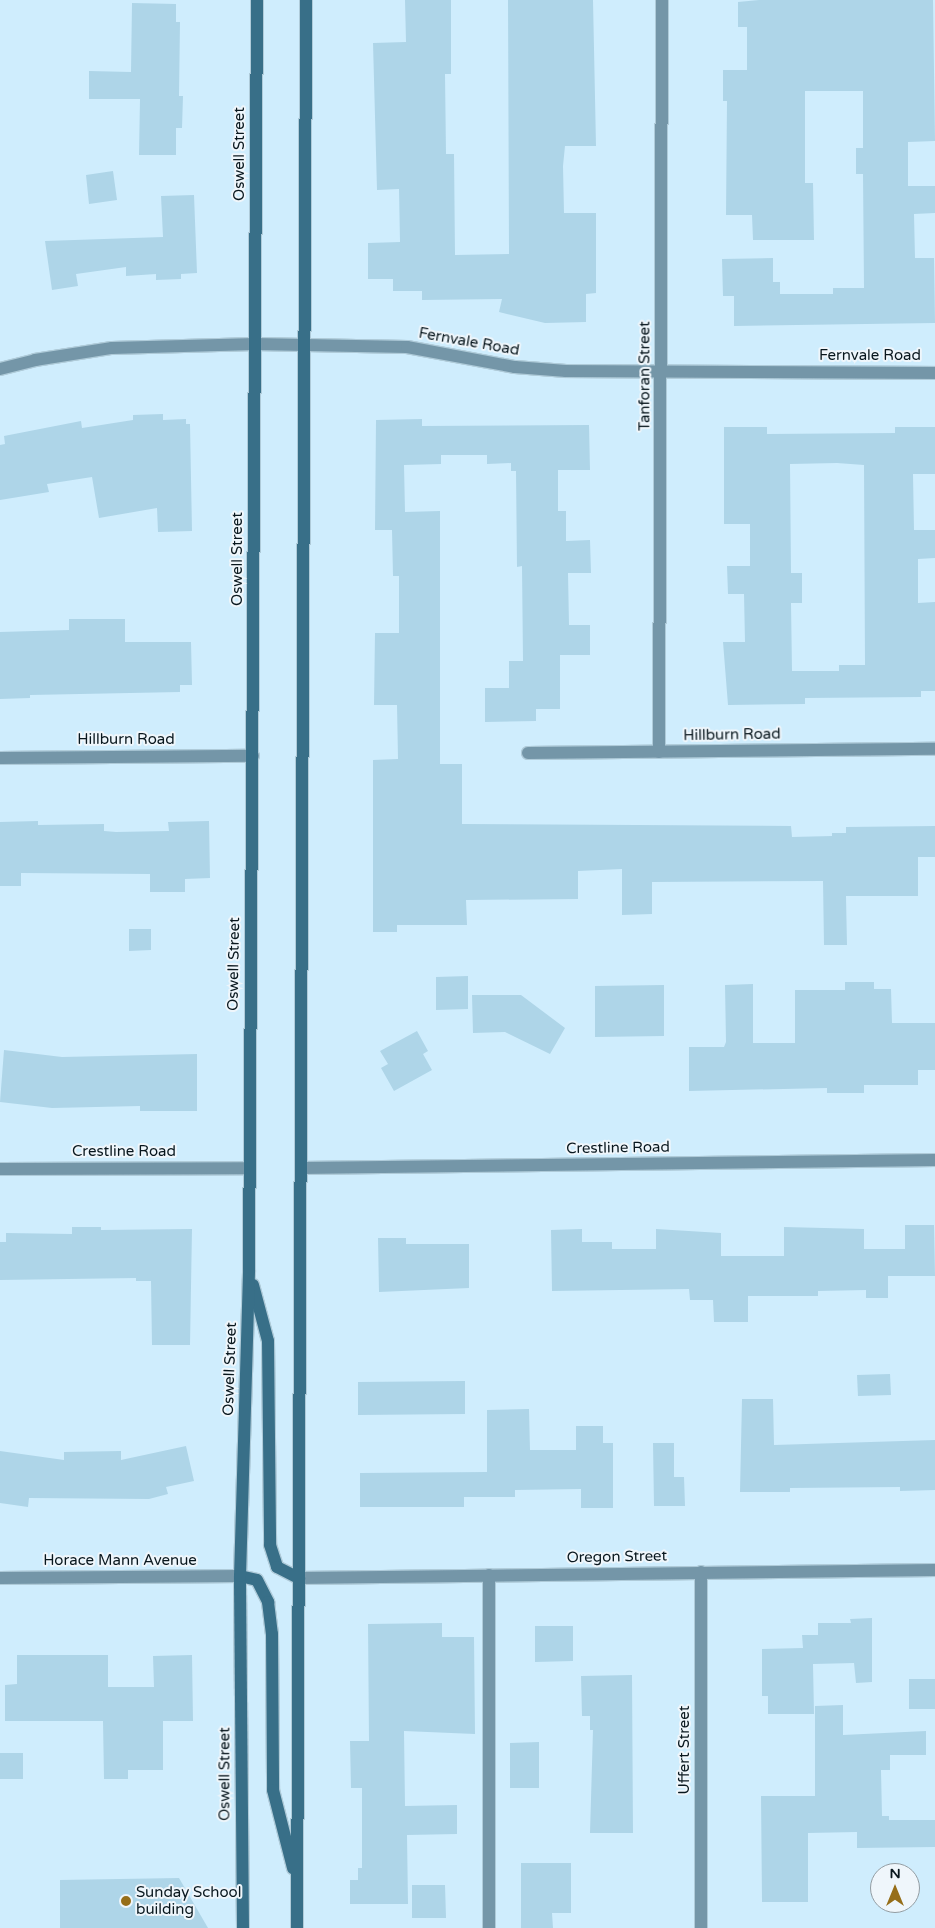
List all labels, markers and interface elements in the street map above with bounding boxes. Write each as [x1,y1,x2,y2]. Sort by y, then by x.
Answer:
street label: Oswell Street [231,107,249,201]
street label: Tanforan Street [636,321,654,431]
street label: Fernvale Road [417,324,521,360]
street label: Fernvale Road [819,347,921,365]
street label: Oswell Street [229,512,247,606]
street label: Hillburn Road [683,725,781,745]
street label: Hillburn Road [77,731,175,749]
street label: Oswell Street [224,917,244,1011]
street label: Crestline Road [566,1138,670,1158]
street label: Crestline Road [72,1143,176,1161]
street label: Oswell Street [219,1322,241,1416]
street label: Oregon Street [567,1547,667,1567]
street label: Horace Mann Avenue [43,1552,197,1570]
street label: Uffert Street [676,1705,694,1795]
street label: Oswell Street [216,1727,234,1821]
north arrow [870,1863,920,1913]
text: N [889,1865,901,1882]
place label: Sunday School building [136,1883,241,1918]
marker: Sunday School building [120,1895,132,1907]

